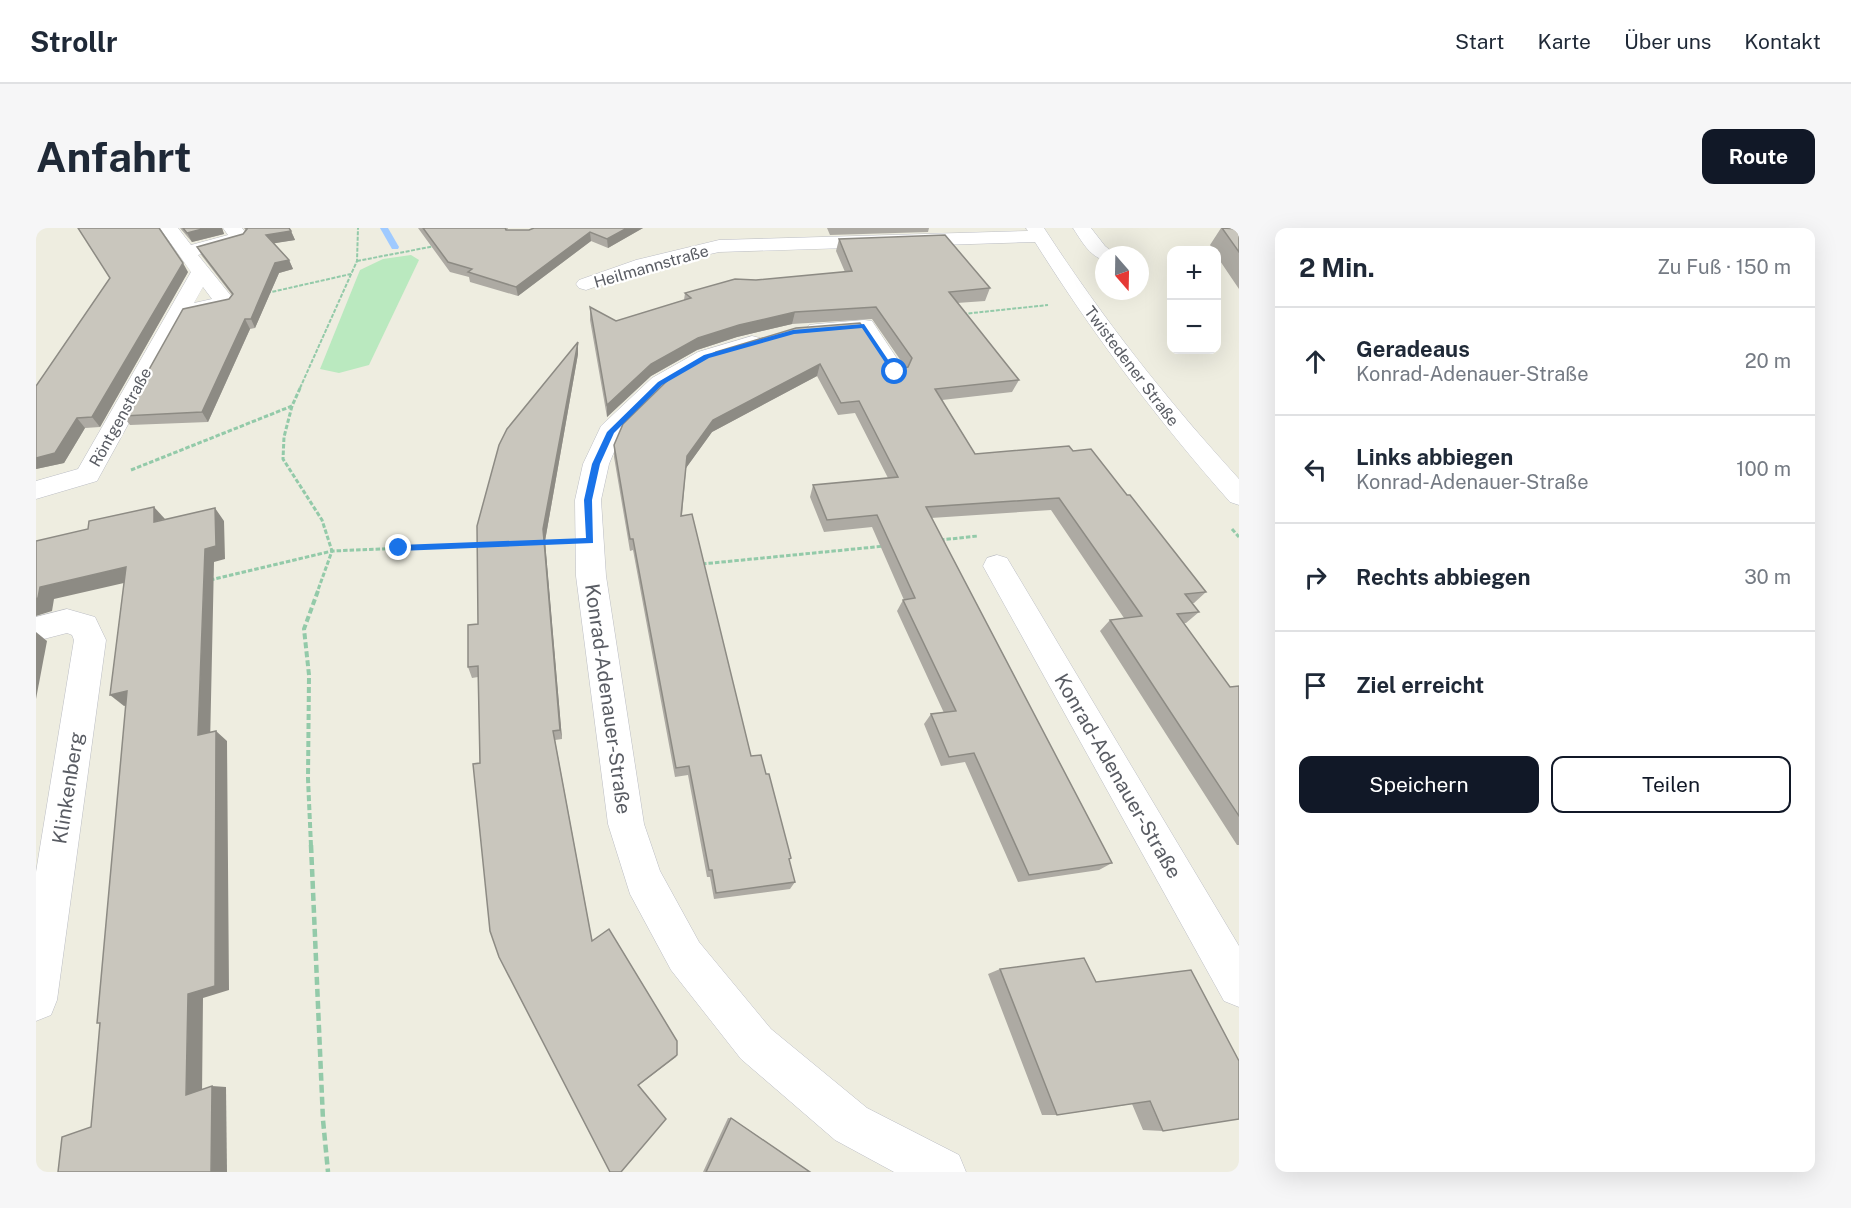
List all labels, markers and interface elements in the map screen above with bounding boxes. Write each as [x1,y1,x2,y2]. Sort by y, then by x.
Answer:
text: Strollr [30,25,118,58]
text: Start [1455,29,1504,54]
text: Karte [1537,29,1591,54]
text: Über uns [1624,29,1711,54]
text: Kontakt [1744,29,1821,54]
button: Route [1702,129,1815,184]
text: Anfahrt [36,132,192,181]
street label: Heilmannstraße [592,241,711,292]
north arrow [1095,246,1149,300]
map controls [1167,246,1221,354]
button: + [1167,246,1221,300]
text: 2 Min. [1299,252,1375,283]
text: Zu Fuß · 150 m [1657,255,1791,279]
button: − [1167,300,1221,354]
street label: Twistedener Straße [1080,303,1183,430]
text: Geradeaus [1356,336,1470,362]
icon: ahead [1299,345,1332,378]
text: 20 m [1745,349,1791,373]
route start [881,358,907,384]
text: Konrad-Adenauer-Straße [1356,362,1589,386]
street label: Röntgenstraße [85,364,155,470]
text: Links abbiegen [1356,444,1513,470]
icon: left [1299,453,1332,486]
text: 100 m [1736,457,1791,481]
text: Konrad-Adenauer-Straße [1356,470,1589,494]
route end [385,534,411,560]
icon: right [1299,561,1332,594]
text: Rechts abbiegen [1356,564,1531,590]
text: 30 m [1744,565,1791,589]
street label: Konrad-Adenauer-Straße [580,582,636,816]
street label: Konrad-Adenauer-Straße [1049,669,1187,883]
icon: arrive [1299,669,1332,702]
text: Ziel erreicht [1356,672,1484,698]
street label: Klinkenberg [47,730,89,846]
button: Speichern [1299,756,1539,813]
button: Teilen [1551,756,1791,813]

